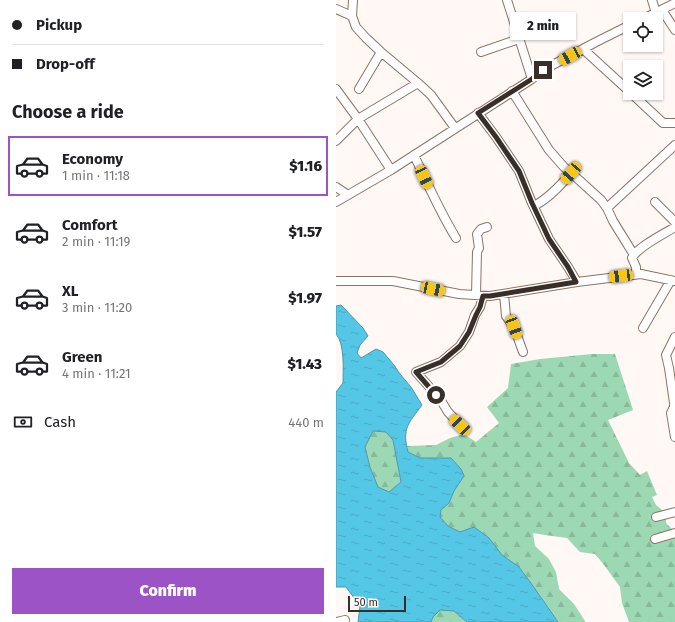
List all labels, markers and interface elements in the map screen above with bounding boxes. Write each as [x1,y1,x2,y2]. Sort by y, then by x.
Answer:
callout: 2 min [510,12,576,40]
map controls [623,12,663,100]
button: locate [623,12,663,52]
text: Pickup [36,16,82,34]
text: 2 min [527,18,559,33]
car [557,45,583,67]
text: Drop-off [36,55,95,73]
button: layers [623,60,663,100]
route end [534,61,552,79]
text: Choose a ride [12,101,124,123]
icon: car [14,148,50,184]
text: Economy [62,150,123,168]
text: $1.16 [289,157,322,175]
car [559,160,583,186]
car [413,164,435,190]
text: 1 min · 11:18 [62,168,130,183]
icon: car [14,214,50,250]
text: Comfort [62,216,118,234]
text: $1.57 [289,223,322,241]
text: 2 min · 11:19 [62,234,130,249]
car [608,269,634,283]
icon: car [14,280,50,316]
car [420,281,446,297]
text: XL [62,282,78,300]
text: $1.97 [288,289,322,307]
text: 3 min · 11:20 [62,300,132,315]
car [504,314,524,340]
icon: car [14,346,50,382]
text: Green [62,348,102,366]
text: $1.43 [288,355,322,373]
text: 4 min · 11:21 [62,366,131,381]
route start [427,386,445,404]
icon: cash [12,411,34,433]
car [447,412,473,438]
text: Cash [44,413,76,431]
text: 440 m [288,415,324,430]
button: Confirm [12,568,324,614]
scale bar [348,594,406,613]
text: 50 m [354,596,378,609]

